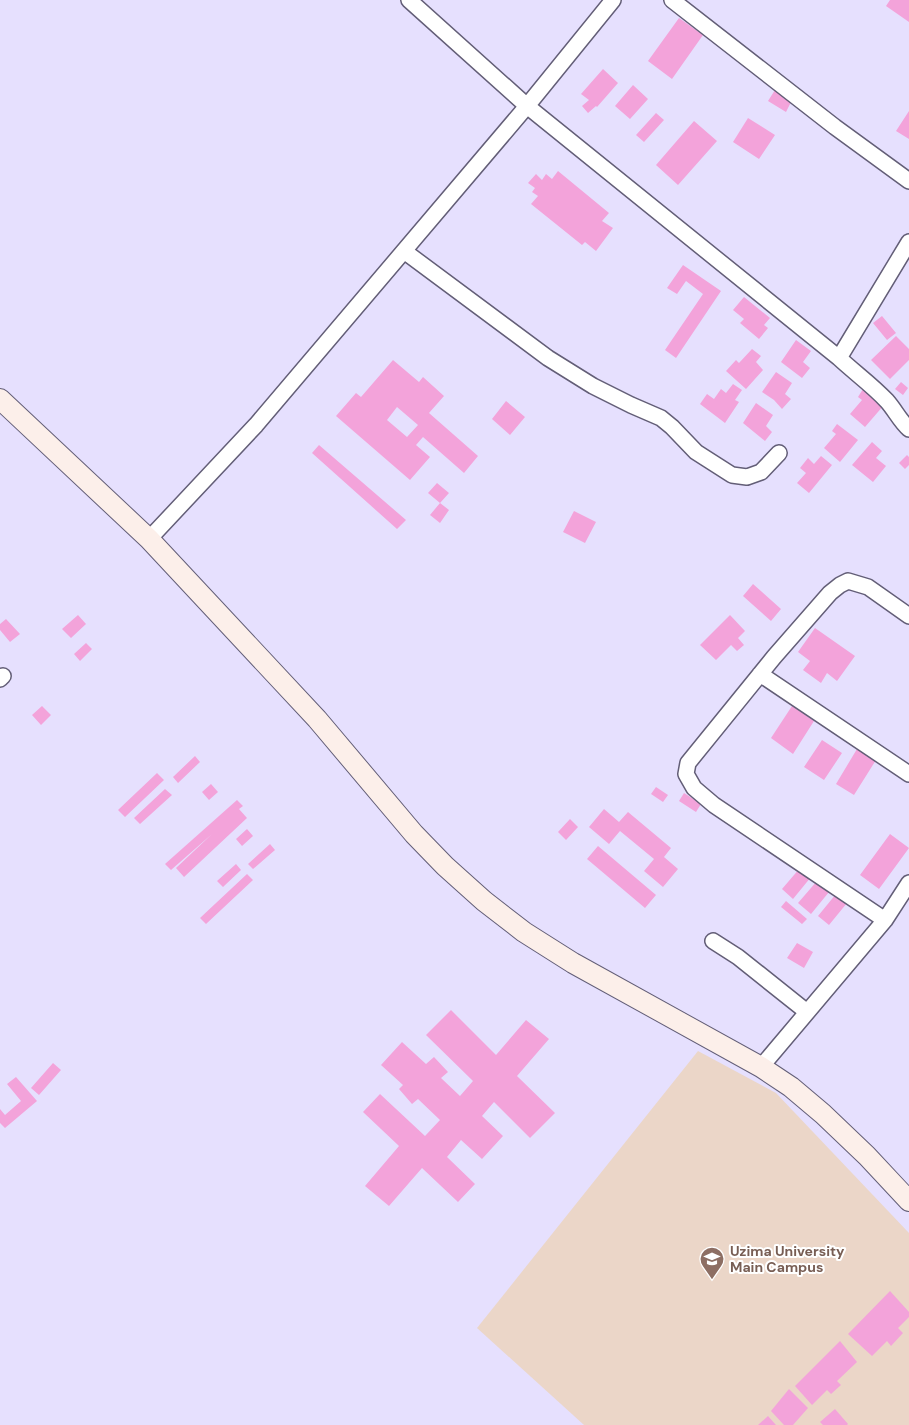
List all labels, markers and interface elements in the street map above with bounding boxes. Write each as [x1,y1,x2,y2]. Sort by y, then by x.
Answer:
place label: Uzima University Main Campus [730,1242,845,1276]
school or university icon: Uzima University Main Campus [699,1246,725,1280]

